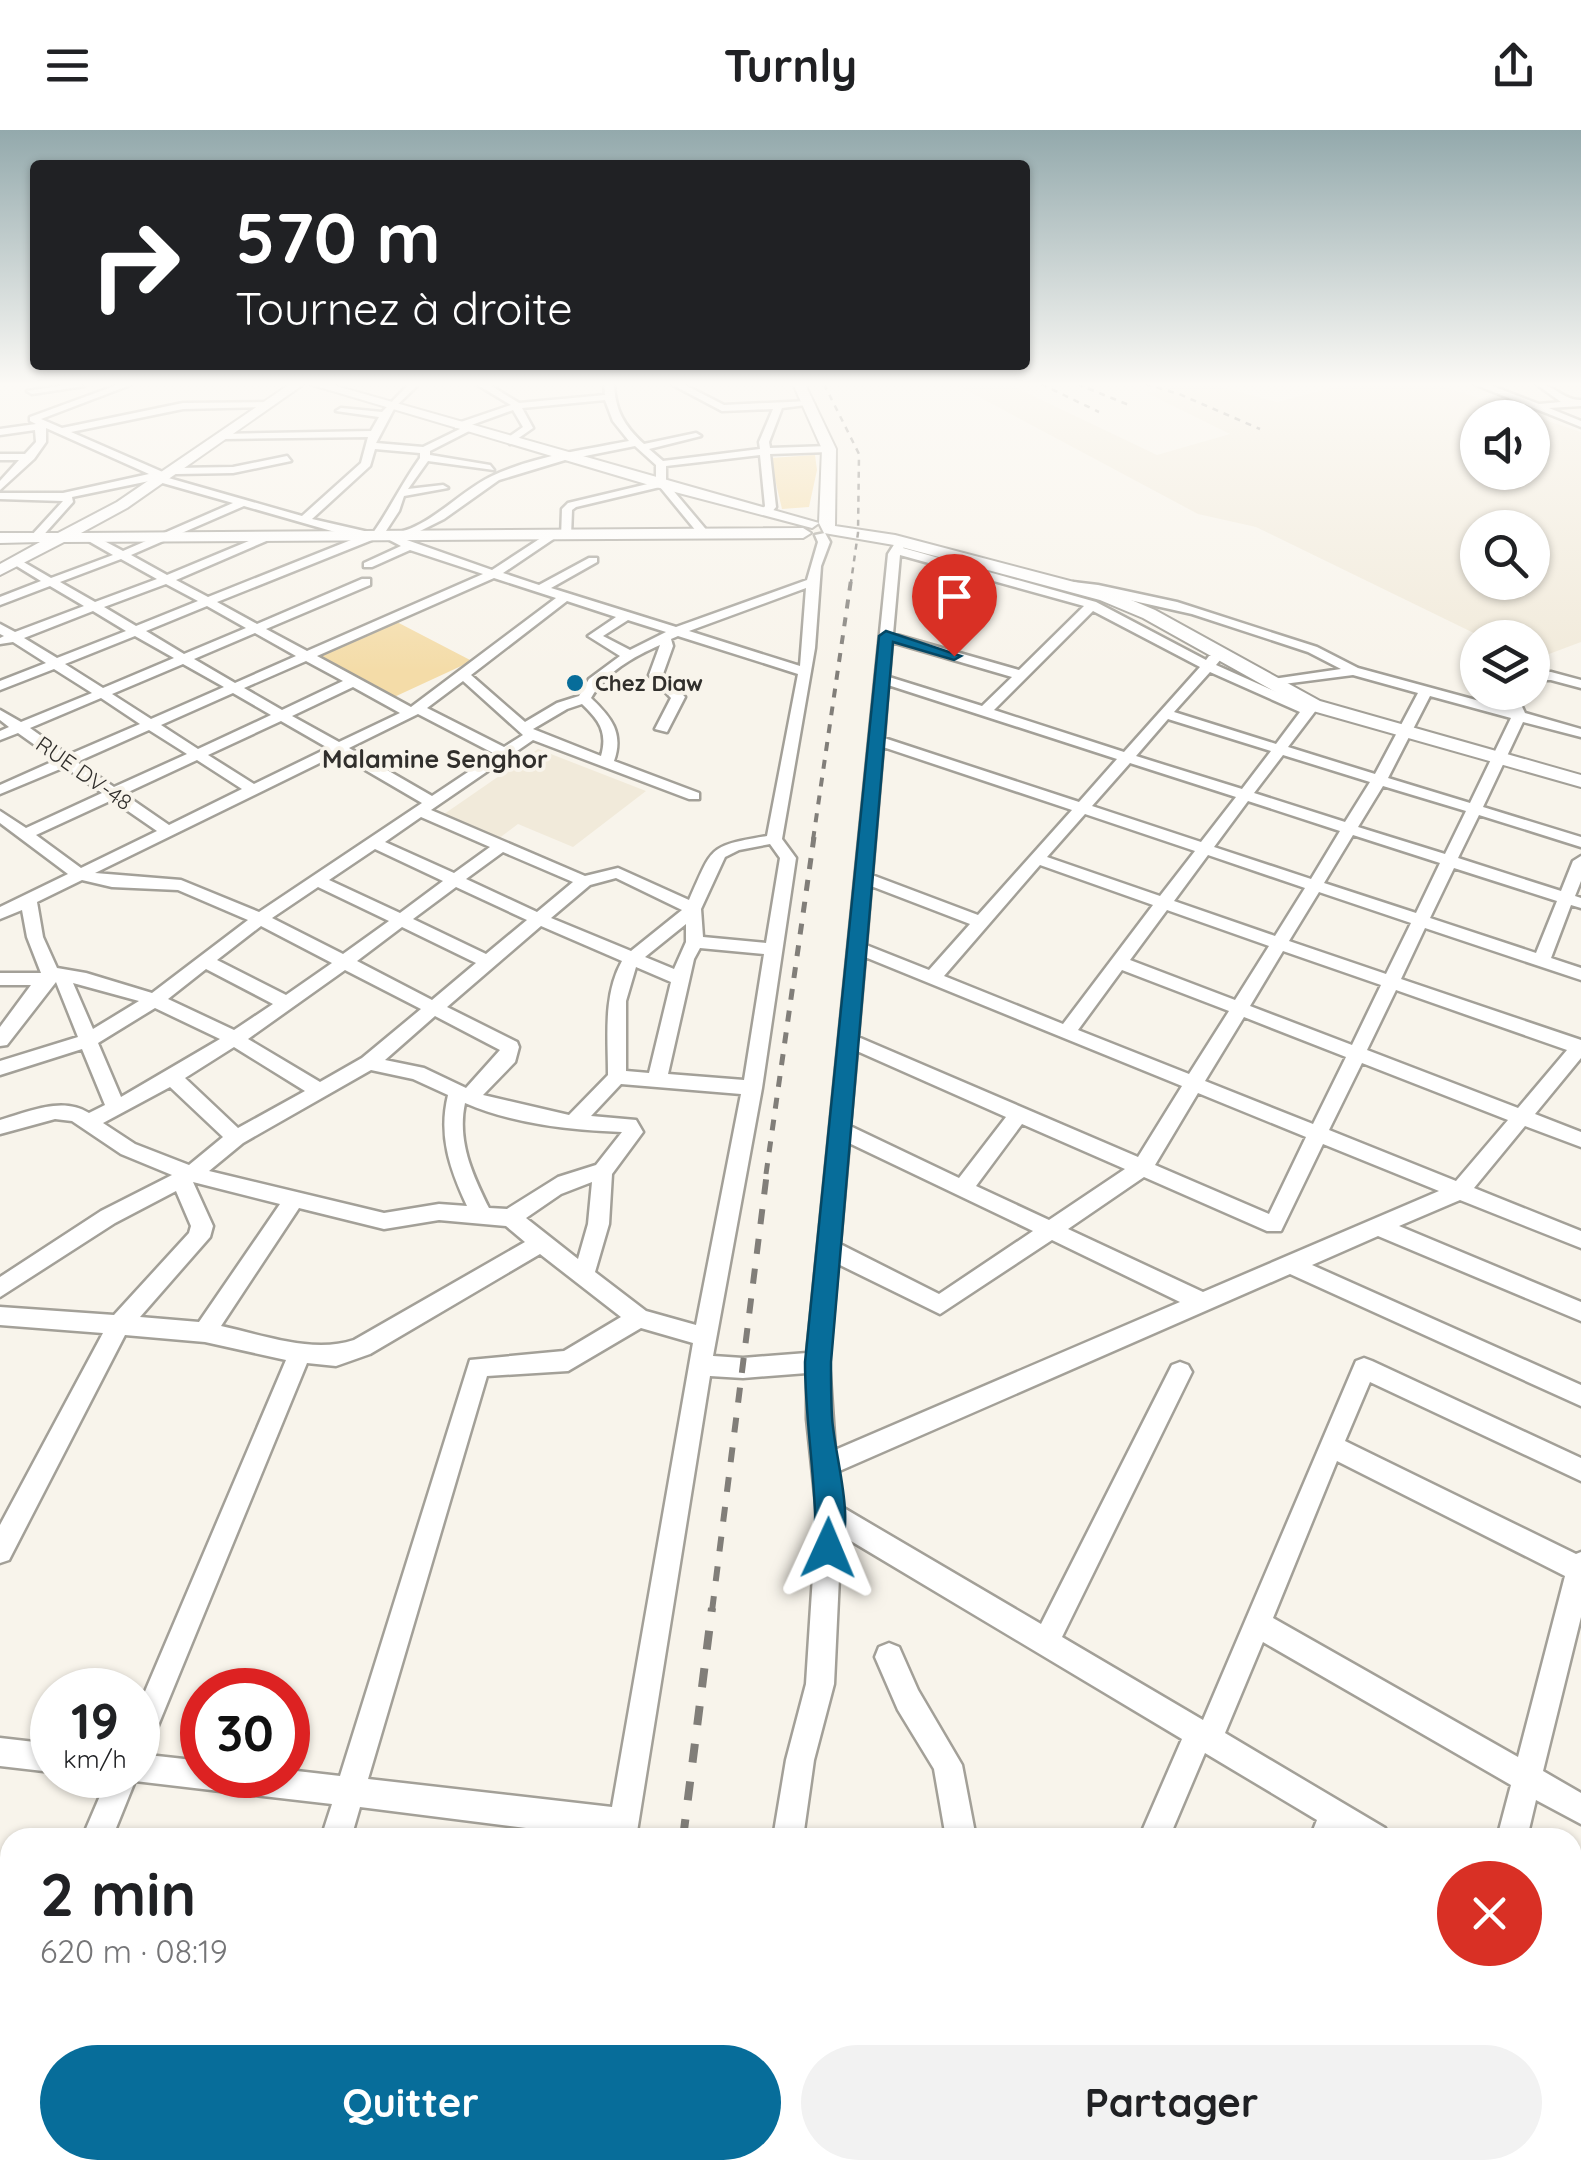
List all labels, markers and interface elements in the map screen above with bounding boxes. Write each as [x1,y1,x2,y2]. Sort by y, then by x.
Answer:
text: Turnly [724,37,857,93]
icon: menu [40,38,95,93]
icon: share [1486,38,1541,93]
text: 570 m [235,193,441,281]
icon: right [70,200,200,330]
text: Tournez à droite [235,280,573,336]
map controls [1460,400,1550,710]
button: sound [1460,400,1550,490]
button: search [1460,510,1550,600]
pin [912,554,997,657]
icon: arrive [927,569,982,624]
button: layers [1460,620,1550,710]
place label: Chez Diaw [595,669,703,697]
marker: Chez Diaw [564,672,586,694]
street label: RUE DV-48 [30,730,138,816]
district label: Malamine Senghor [322,743,548,774]
position arrow [776,1496,880,1600]
speed limit sign: 30 [180,1668,310,1798]
text: 19 [71,1689,119,1752]
text: km/h [63,1743,127,1774]
text: 2 min [40,1856,196,1931]
button: close [1437,1861,1542,1966]
text: 620 m · 08:19 [40,1931,228,1971]
button: Quitter [40,2045,781,2160]
button: Partager [801,2045,1542,2160]

